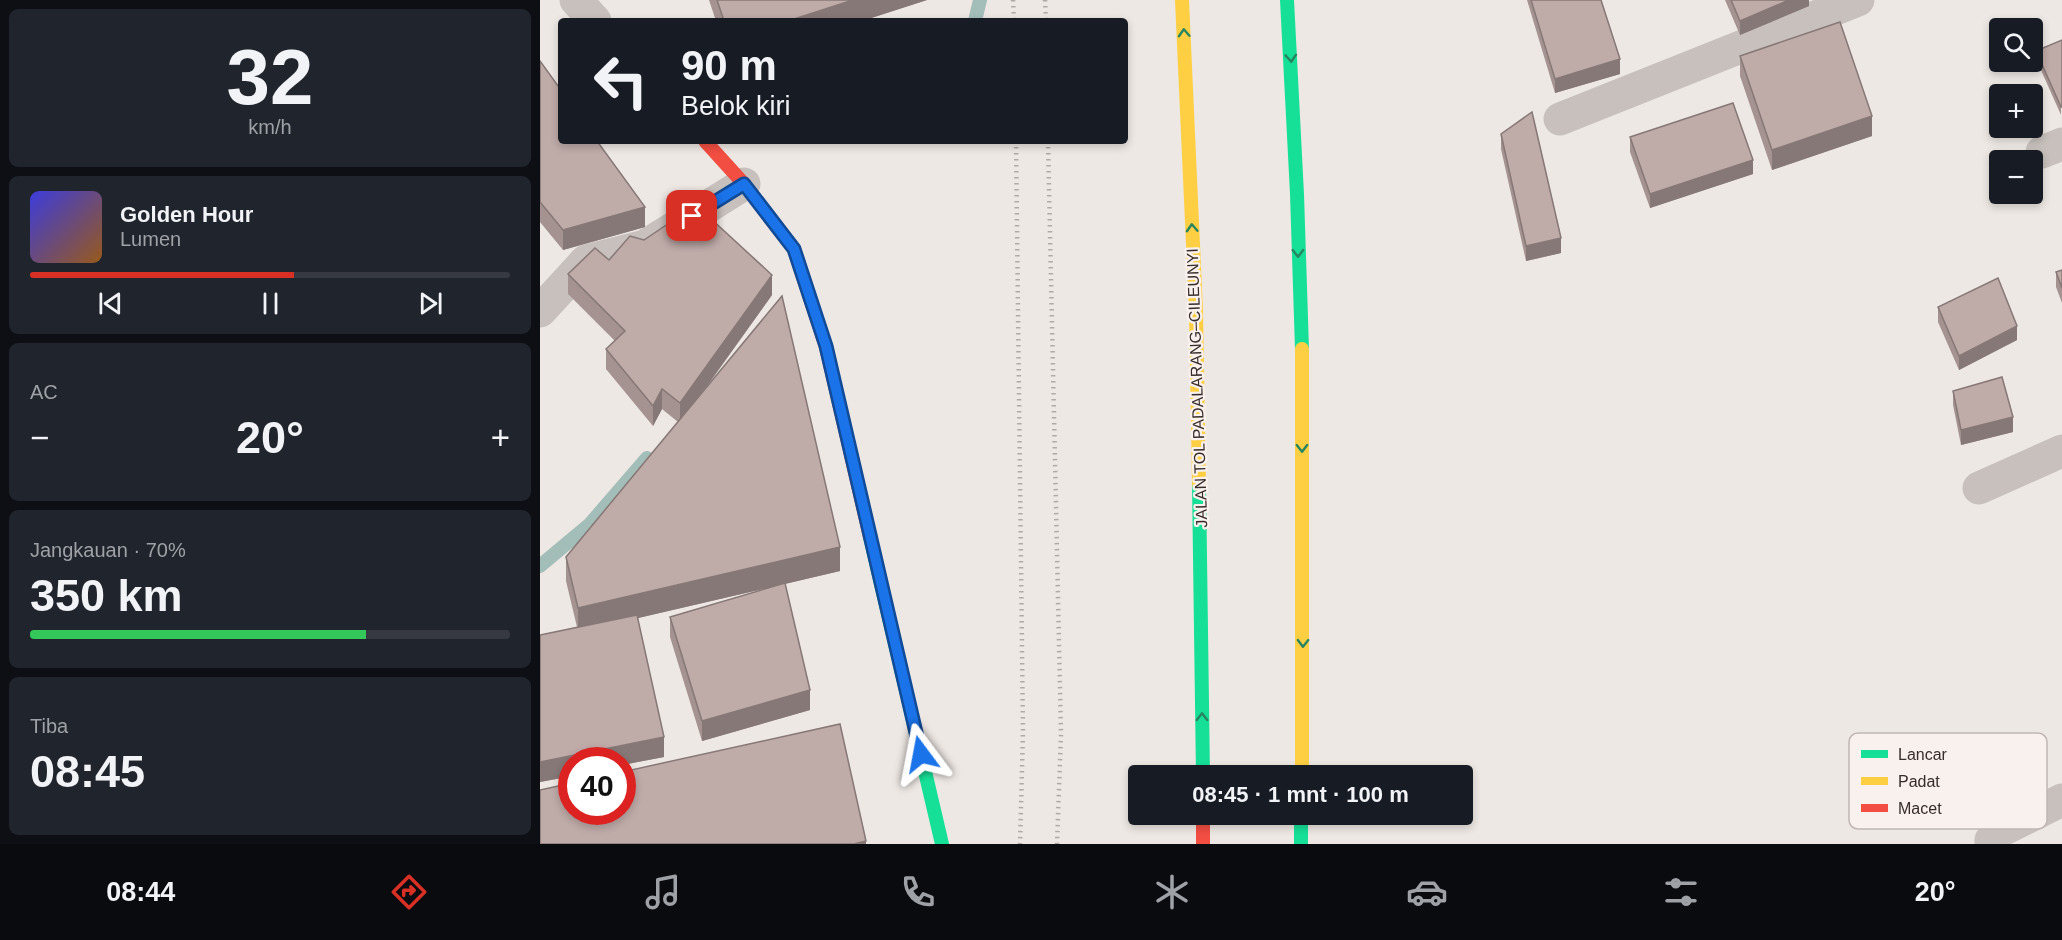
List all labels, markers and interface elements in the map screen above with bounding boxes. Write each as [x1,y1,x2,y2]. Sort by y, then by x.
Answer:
map controls [1989,18,2043,204]
button: search [1989,18,2043,72]
one-way arrow [1177,29,1190,38]
text: 32 [227,33,313,121]
icon: left [582,42,660,120]
text: 90 m [681,42,777,89]
one-way arrow [1285,54,1298,63]
button: + [1989,84,2043,138]
text: Belok kiri [681,91,791,121]
text: km/h [248,116,292,138]
button: − [1989,150,2043,204]
pin [666,190,717,241]
icon: arrive [675,199,708,232]
text: Golden Hour [120,202,253,227]
one-way arrow [1186,224,1199,233]
text: Lumen [120,228,181,250]
street label: JALAN TOL PADALARANG–CILEUNYI [1184,248,1210,528]
one-way arrow [1292,249,1304,258]
icon: previous [94,287,127,320]
icon: pause [254,287,287,320]
icon: next [414,287,447,320]
text: AC [30,381,58,403]
text: 20° [236,412,304,463]
text: − [30,419,49,456]
text: + [491,419,510,456]
one-way arrow [1295,444,1308,453]
text: Jangkauan · 70% [30,539,186,561]
text: 350 km [30,570,183,621]
one-way arrow [1297,639,1310,648]
one-way arrow [1196,713,1208,722]
text: Tiba [30,715,68,737]
position arrow [889,722,953,786]
legend [1849,733,2047,829]
text: 08:45 [30,746,145,797]
text: Lancar [1898,746,1948,763]
speed limit sign: 40 [558,747,636,825]
text: Padat [1898,773,1940,790]
text: 08:45 · 1 mnt · 100 m [1192,782,1409,807]
text: Macet [1898,800,1942,817]
icon: directions [388,871,430,913]
icon: music [642,871,684,913]
icon: phone [897,871,939,913]
icon: climate [1151,871,1193,913]
icon: car [1406,871,1448,913]
icon: filters [1660,871,1702,913]
text: 08:44 [106,877,175,907]
text: 20° [1915,877,1956,907]

